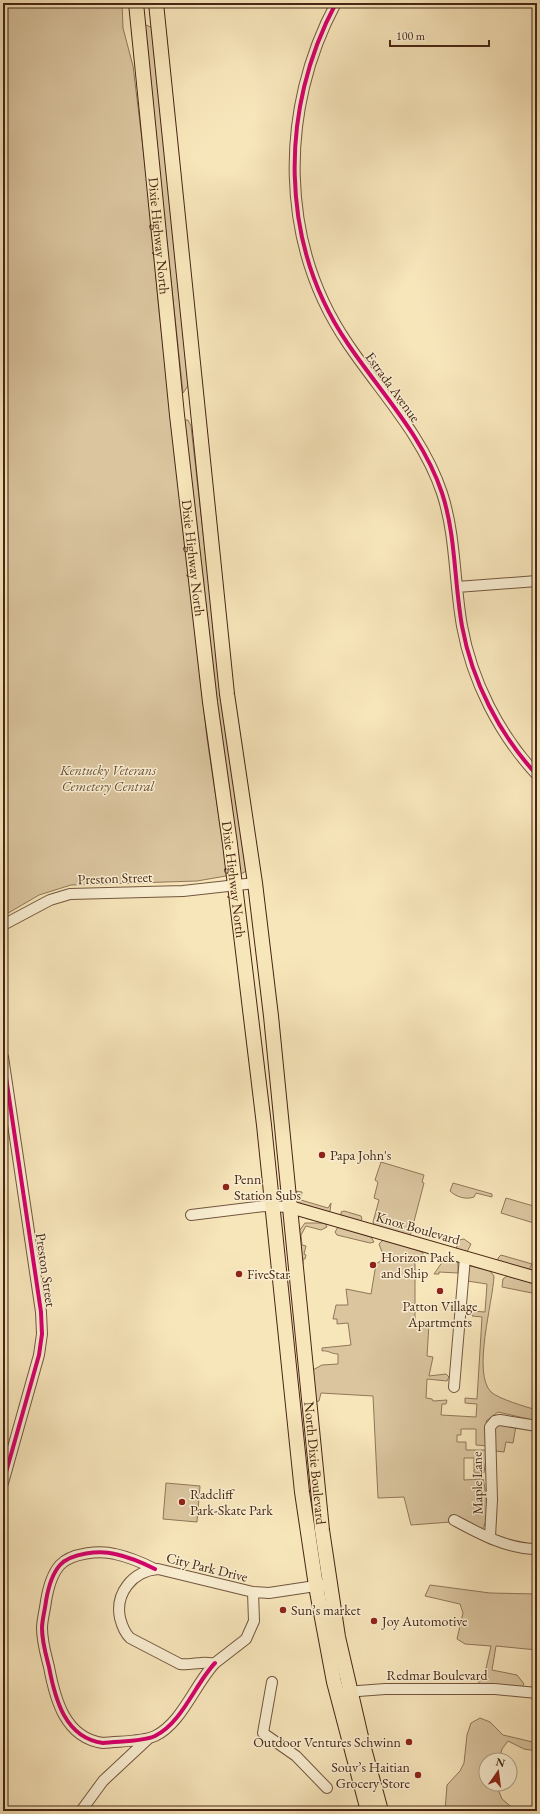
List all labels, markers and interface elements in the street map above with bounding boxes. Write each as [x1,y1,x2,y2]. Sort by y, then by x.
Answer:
scale bar [390,22,489,48]
text: 100 m [396,28,426,44]
street label: Dixie Highway North [144,176,174,295]
street label: Estrada Avenue [361,348,425,426]
street label: Dixie Highway North [178,499,209,617]
park label: Kentucky Veterans Cemetery Central [59,761,156,795]
street label: Dixie Highway North [218,820,250,939]
street label: Preston Street [77,868,153,888]
place label: Papa John's [330,1146,392,1164]
marker: Papa John's [317,1150,327,1160]
place label: Penn Station Subs [234,1170,302,1204]
marker: Penn Station Subs [221,1182,231,1192]
street label: Knox Boulevard [374,1207,463,1249]
street label: Preston Street [32,1232,60,1309]
place label: Horizon Pack and Ship [381,1248,455,1282]
marker: Horizon Pack and Ship [368,1260,378,1270]
place label: FiveStar [247,1265,290,1283]
marker: FiveStar [234,1269,244,1279]
marker: Patton Village Apartments [435,1286,445,1296]
place label: Patton Village Apartments [403,1297,478,1331]
street label: North Dixie Boulevard [300,1401,331,1526]
street label: Maple Lane [467,1451,487,1515]
place label: Radcliff Park-Skate Park [190,1485,273,1519]
marker: Radcliff Park-Skate Park [177,1497,187,1507]
street label: City Park Drive [164,1548,250,1586]
place label: Sun’s market [291,1601,361,1619]
marker: Sun’s market [278,1605,288,1615]
place label: Joy Automotive [381,1612,468,1630]
marker: Joy Automotive [369,1616,379,1626]
street label: Redmar Boulevard [387,1666,488,1684]
place label: Outdoor Ventures Schwinn [253,1733,402,1751]
marker: Outdoor Ventures Schwinn [404,1737,414,1747]
north arrow [478,1752,518,1792]
text: N [494,1754,507,1770]
place label: Souv’s Haitian Grocery Store [331,1758,411,1792]
marker: Souv’s Haitian Grocery Store [413,1770,423,1780]

